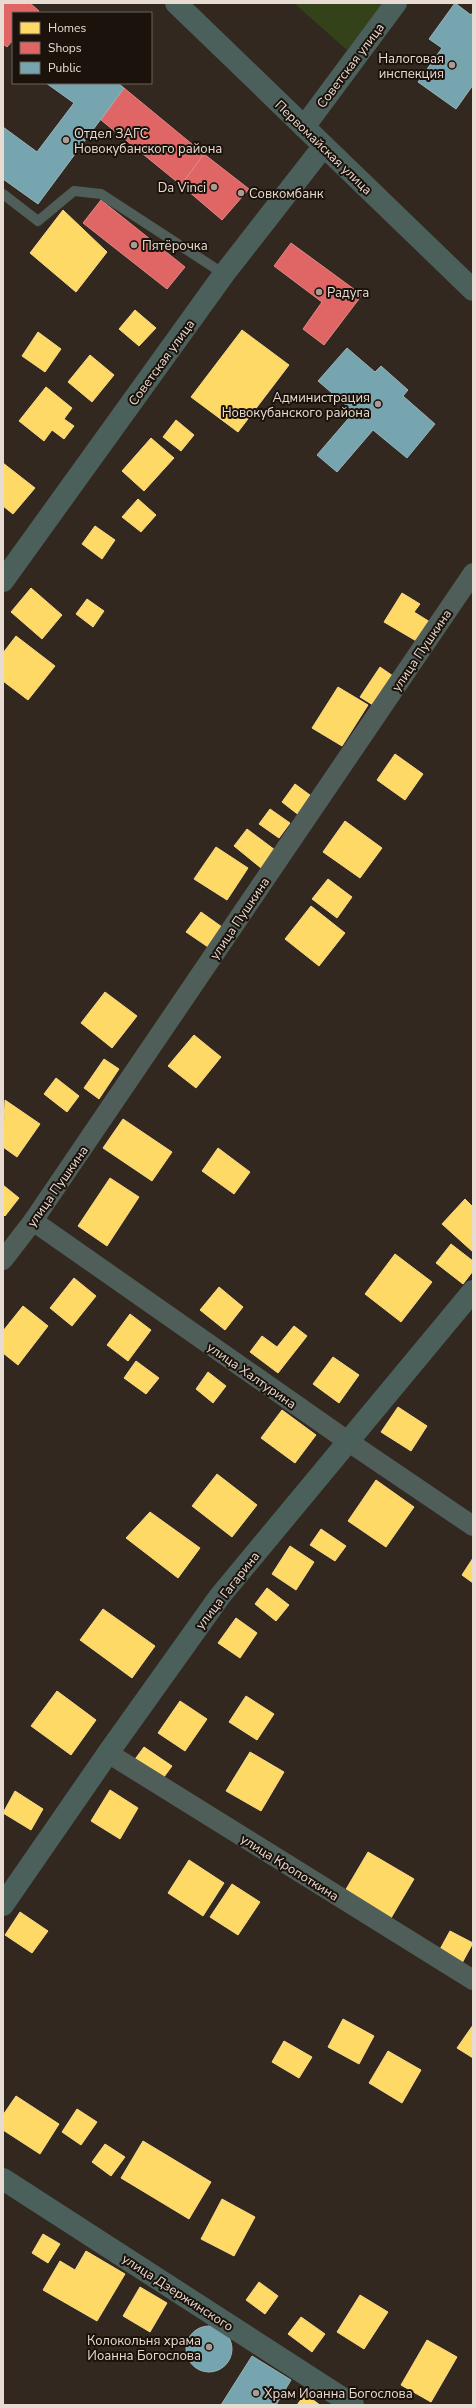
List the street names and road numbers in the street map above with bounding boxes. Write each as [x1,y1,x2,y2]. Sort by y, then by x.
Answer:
street label: Советская улица [313,19,389,112]
street label: Первомайская улица [271,96,376,199]
street label: Советская улица [124,316,199,409]
street label: улица Пушкина [388,606,456,695]
street label: улица Пушкина [206,874,274,963]
street label: улица Пушкина [23,1142,93,1231]
street label: улица Халтурина [203,1338,300,1413]
street label: улица Гагарина [192,1548,264,1633]
street label: улица Кропоткина [237,1830,342,1905]
street label: улица Дзержинского [118,2250,237,2336]

